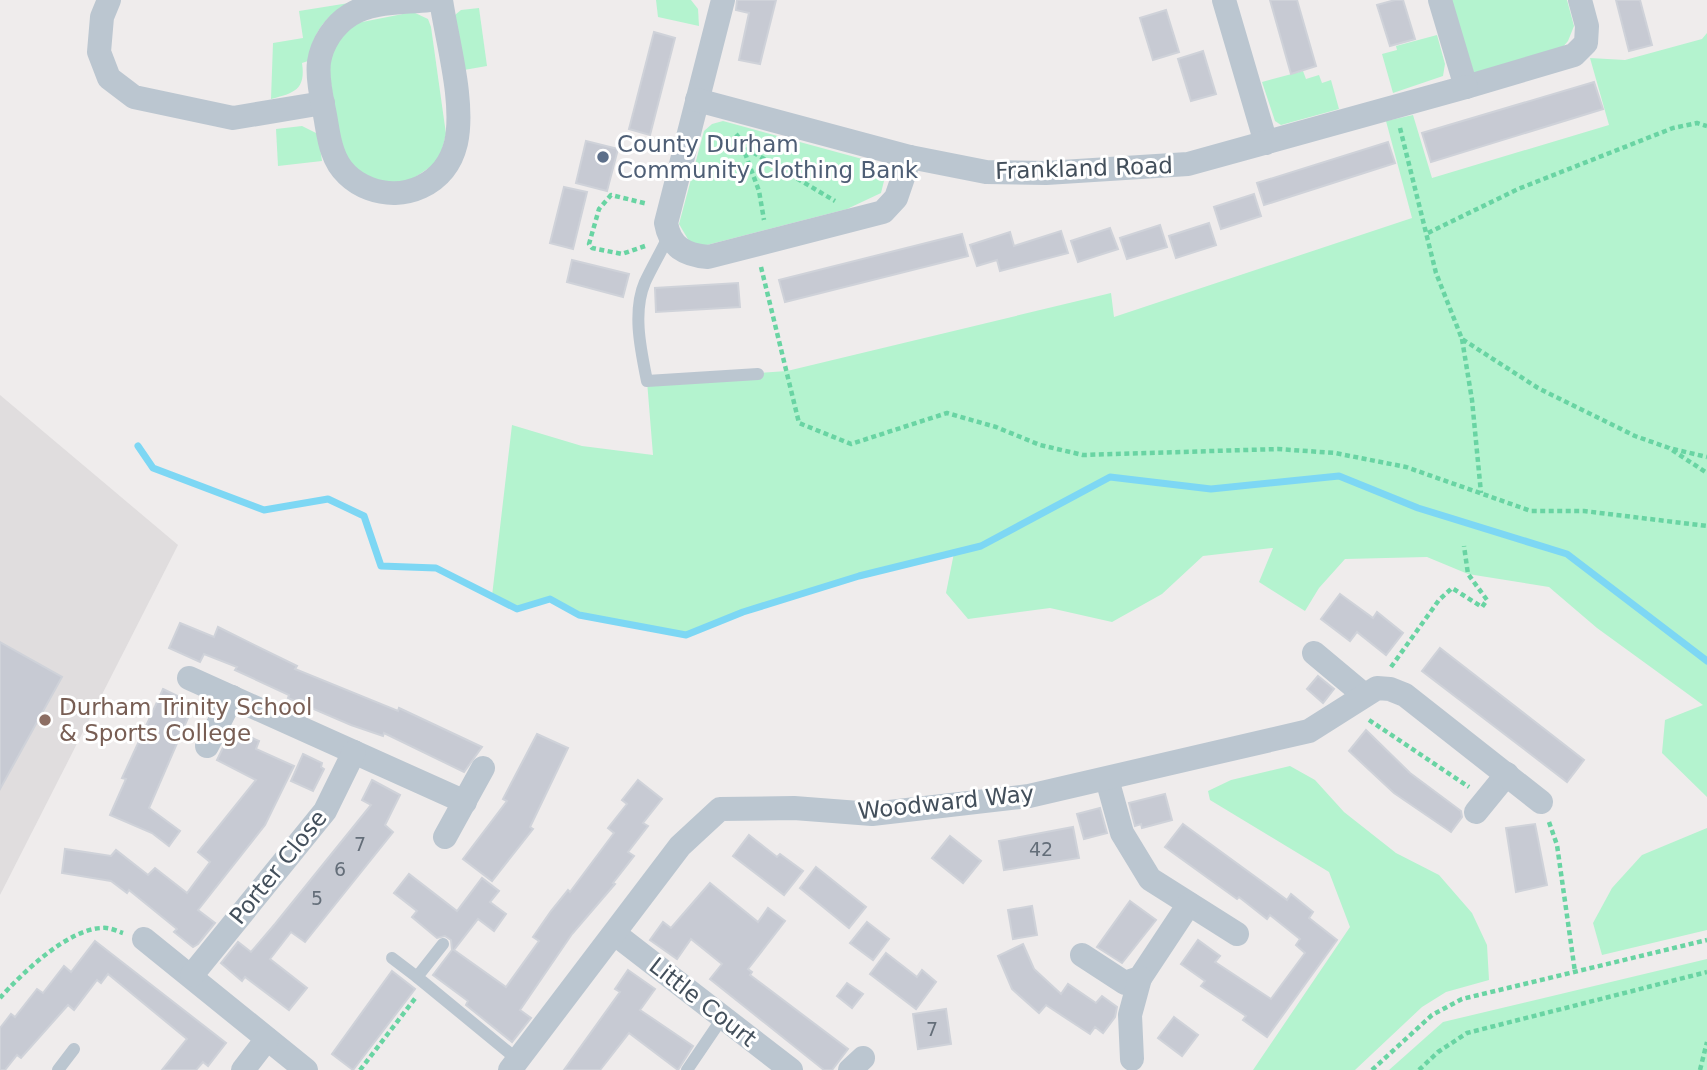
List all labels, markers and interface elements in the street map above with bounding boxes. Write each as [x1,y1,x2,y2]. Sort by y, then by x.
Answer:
place label: County Durham Community Clothing Bank [617,131,919,183]
marker: County Durham Community Clothing Bank [595,149,611,165]
street label: Frankland Road [995,152,1173,184]
place label: Durham Trinity School & Sports College [59,694,313,746]
marker: Durham Trinity School & Sports College [37,712,53,728]
street label: Woodward Way [857,780,1035,824]
street label: Porter Close [224,805,332,929]
house number: 7 [354,833,366,855]
house number: 42 [1029,838,1053,860]
house number: 6 [334,858,346,880]
house number: 5 [311,887,323,909]
street label: Little Court [644,952,762,1052]
house number: 7 [926,1018,938,1040]

